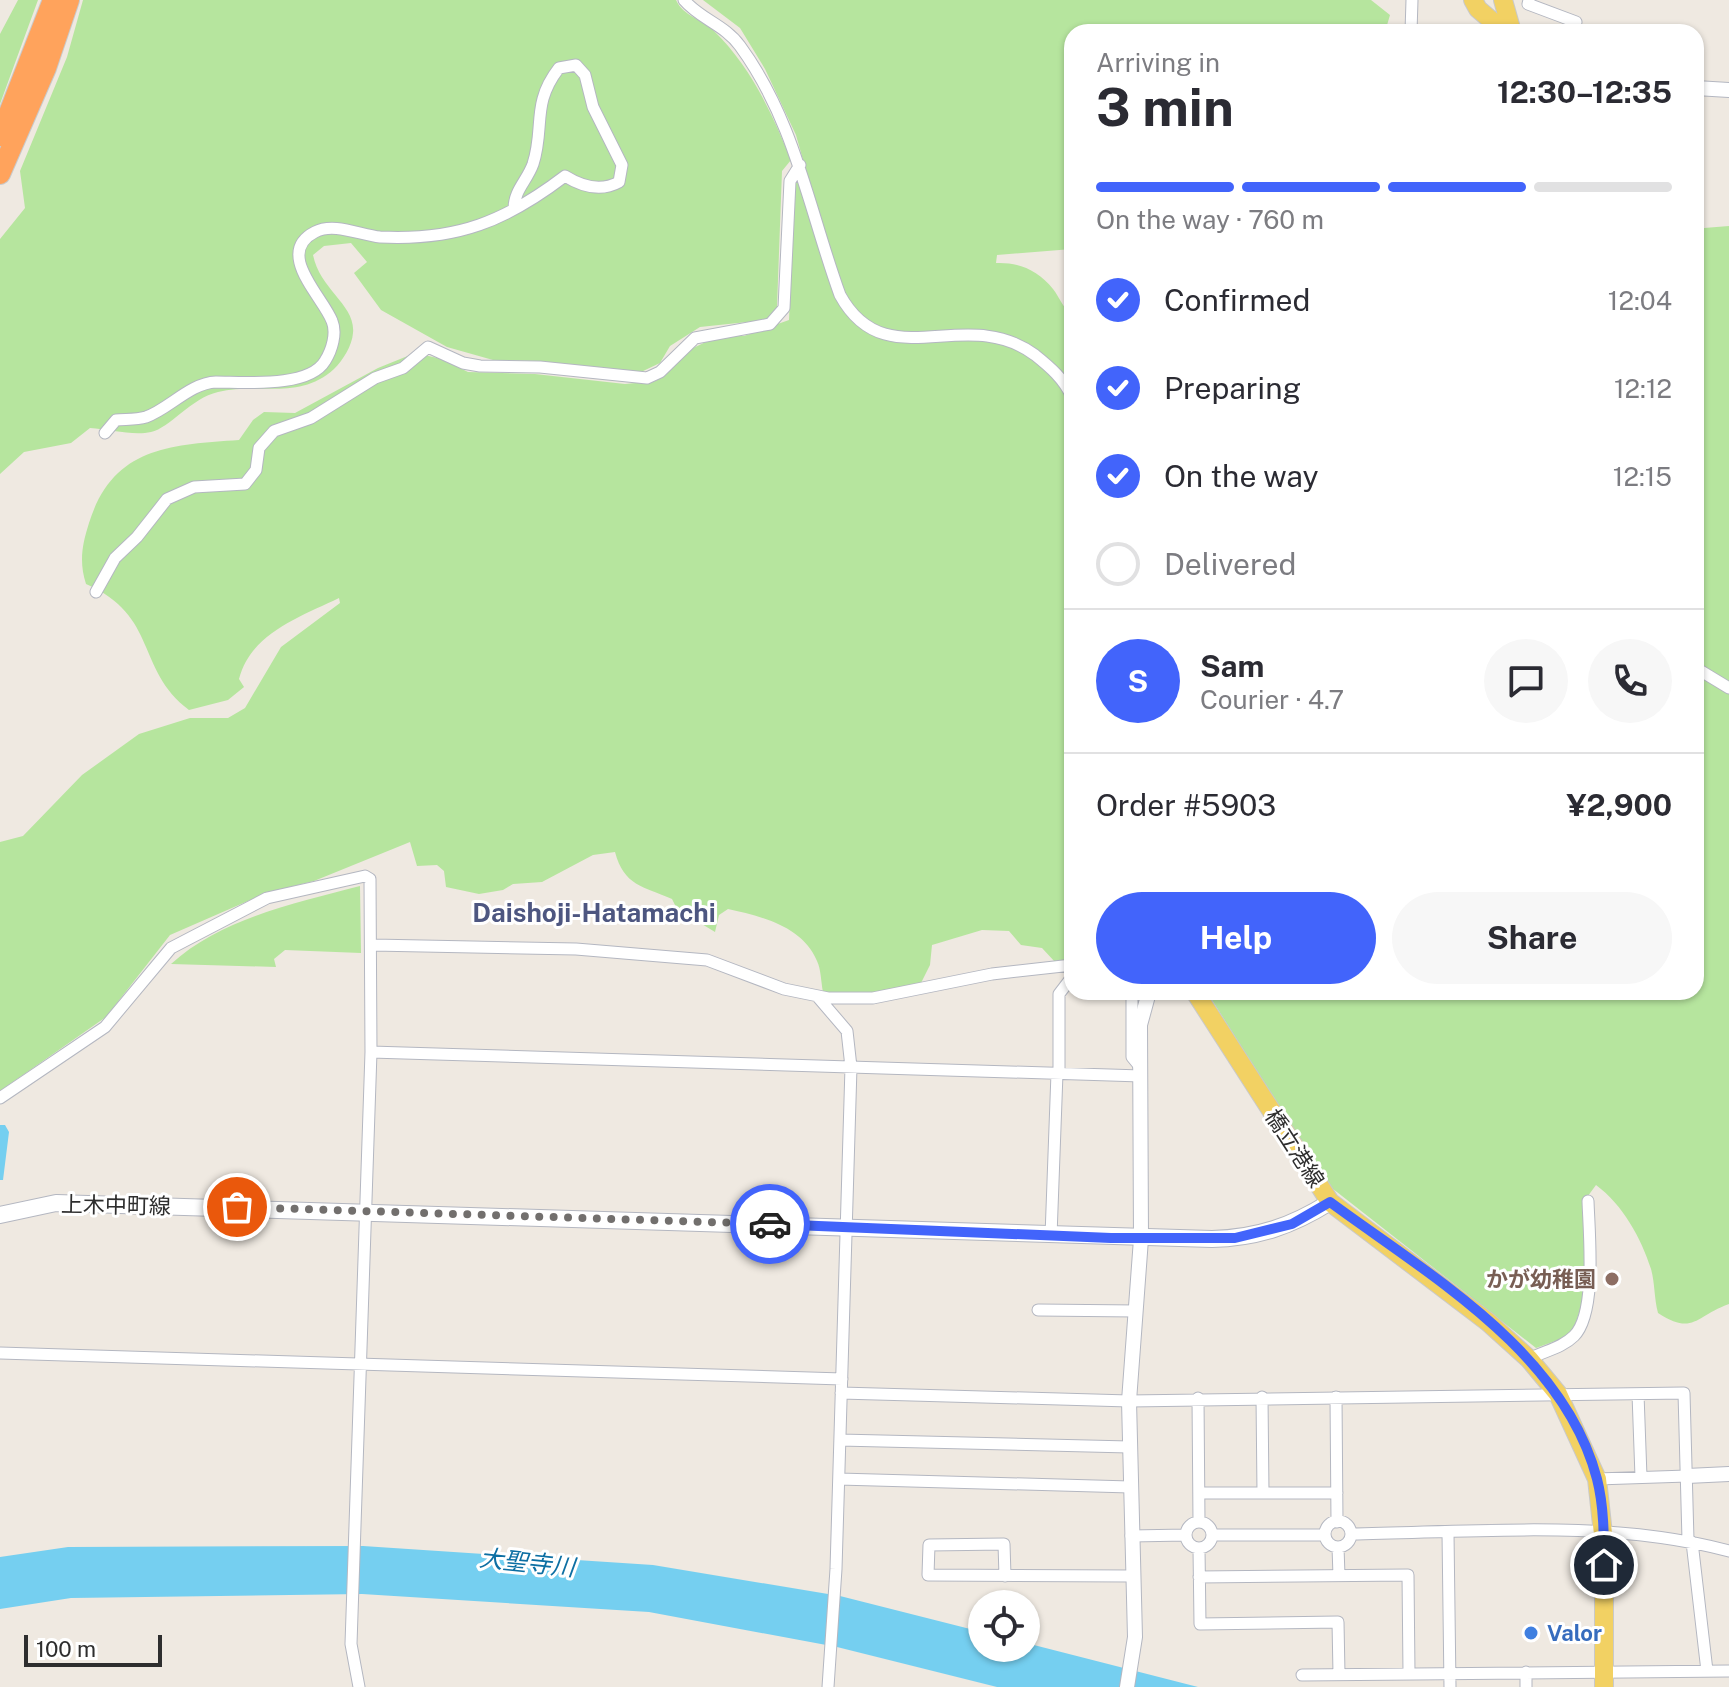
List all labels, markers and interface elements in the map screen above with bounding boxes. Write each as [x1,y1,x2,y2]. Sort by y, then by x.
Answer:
text: Arriving in [1096,47,1220,78]
text: 12:30–12:35 [1497,74,1672,110]
text: 3 min [1096,77,1234,138]
text: On the way · 760 m [1096,204,1324,235]
icon: check [1096,278,1140,322]
text: Confirmed [1164,282,1310,318]
text: 12:04 [1608,285,1672,316]
icon: check [1096,366,1140,410]
text: Preparing [1164,370,1301,406]
text: 12:12 [1614,373,1672,404]
icon: check [1096,454,1140,498]
text: On the way [1164,458,1318,494]
text: 12:15 [1613,461,1672,492]
text: Delivered [1164,546,1296,582]
button: chat [1484,639,1568,723]
button: phone [1588,639,1672,723]
text: Sam [1200,648,1264,684]
text: S [1128,663,1148,699]
text: Courier · 4.7 [1200,684,1344,715]
text: Order #5903 [1096,787,1276,823]
text: ¥2,900 [1567,787,1672,823]
button: Help [1096,892,1376,984]
button: Share [1392,892,1672,984]
district label: Daishoji-Hatamachi [472,897,716,928]
street label: 橋立港線 [1260,1104,1330,1192]
pin [203,1173,271,1241]
courier [730,1184,810,1264]
icon: bag [215,1185,259,1229]
street label: 上木中町線 [61,1191,171,1219]
icon: car [748,1202,792,1246]
place label: かが幼稚園 [1486,1266,1596,1292]
marker: かが幼稚園 [1603,1270,1621,1288]
pin [1570,1531,1638,1599]
water label: 大聖寺川 [478,1543,579,1581]
icon: home [1582,1543,1626,1587]
map controls [968,1590,1040,1662]
button: locate [968,1590,1040,1662]
place label: Valor [1547,1620,1602,1646]
marker: Valor [1522,1624,1540,1642]
scale bar [24,1631,162,1667]
text: 100 m [36,1636,96,1662]

